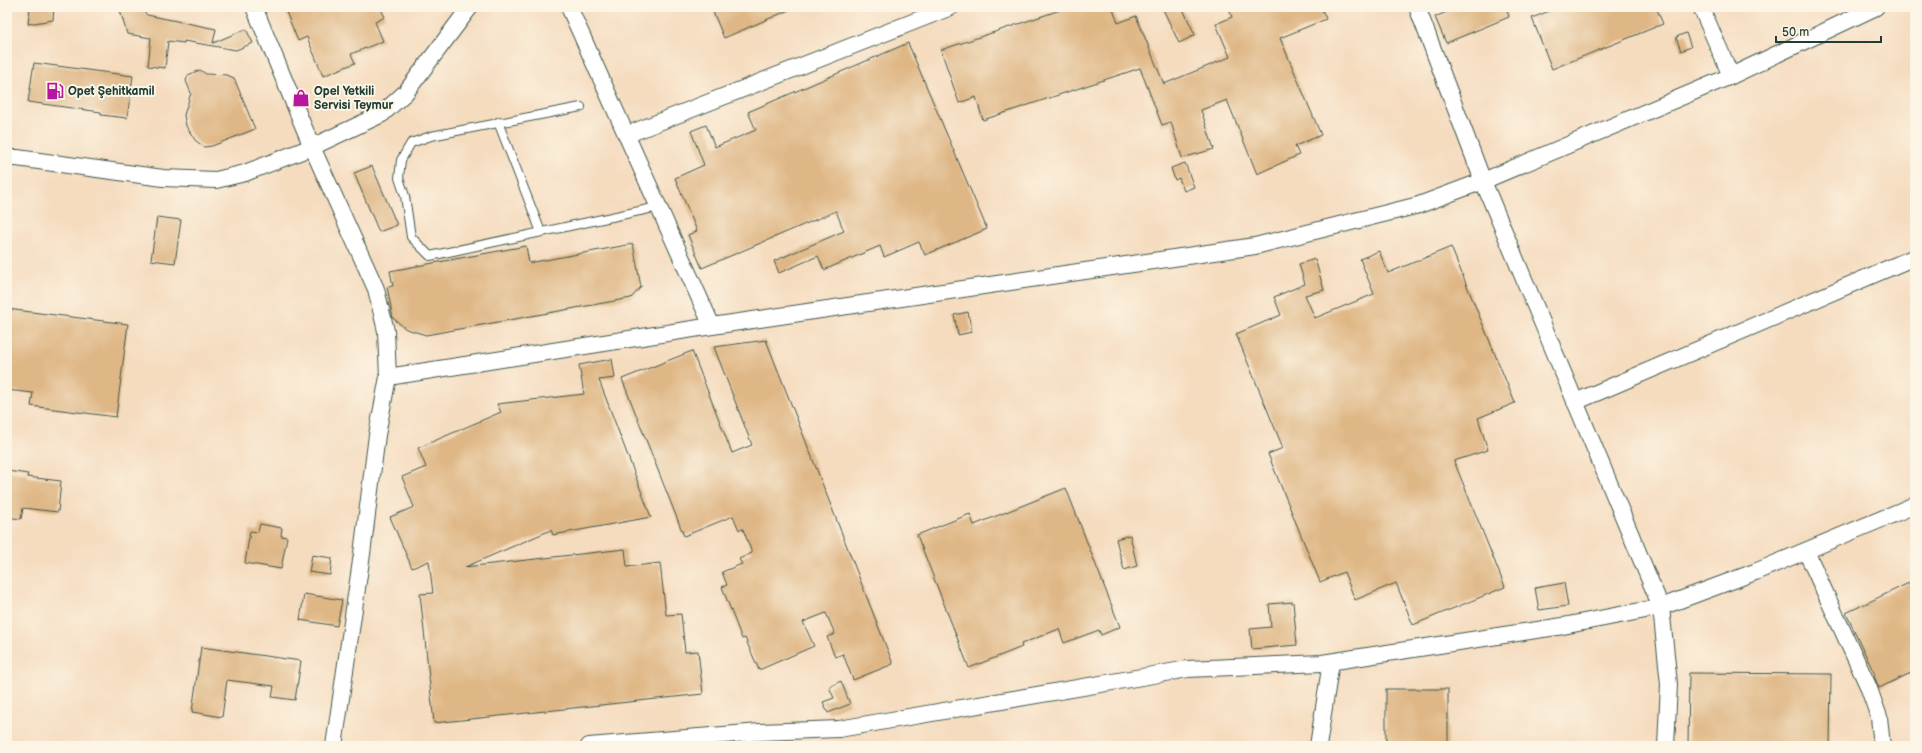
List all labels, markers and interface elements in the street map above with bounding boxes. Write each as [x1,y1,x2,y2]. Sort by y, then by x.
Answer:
scale bar [1776,18,1881,44]
text: 50 m [1782,25,1809,40]
fuel station icon: Opet Şehitkamil [45,81,65,101]
place label: Opet Şehitkamil [68,84,155,99]
place label: Opel Yetkili Servisi Teymur [314,84,394,113]
shop icon: Opel Yetkili Servisi Teymur [291,88,311,108]

